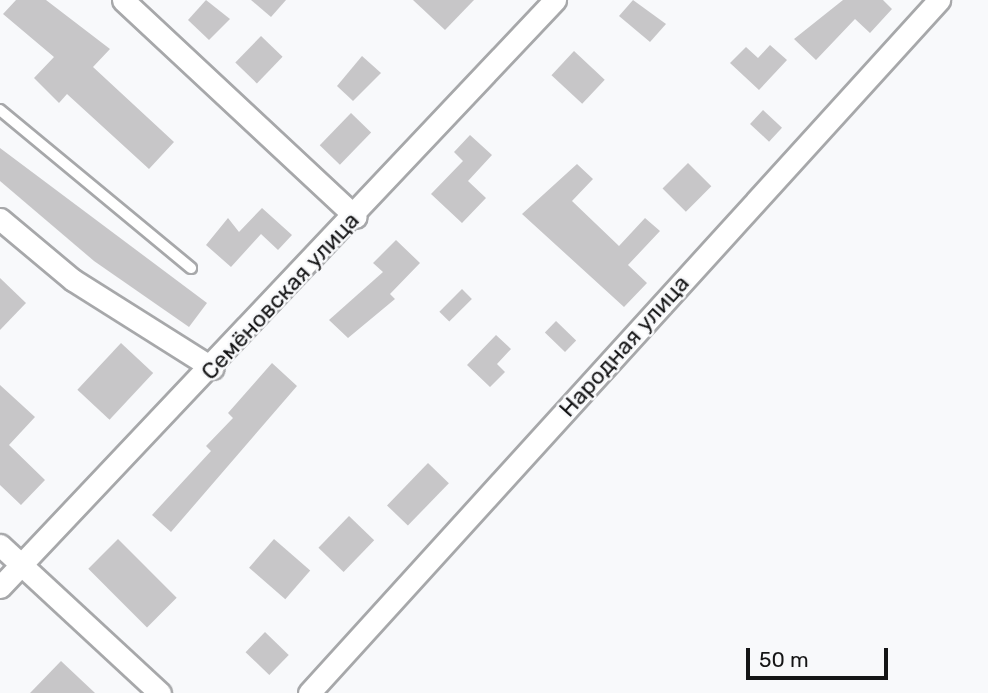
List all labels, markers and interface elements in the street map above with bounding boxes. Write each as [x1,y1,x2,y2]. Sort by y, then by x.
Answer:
street label: Семёновская улица [195,207,365,385]
street label: Народная улица [553,270,695,422]
scale bar [750,634,892,678]
text: 50 m [759,647,809,672]

